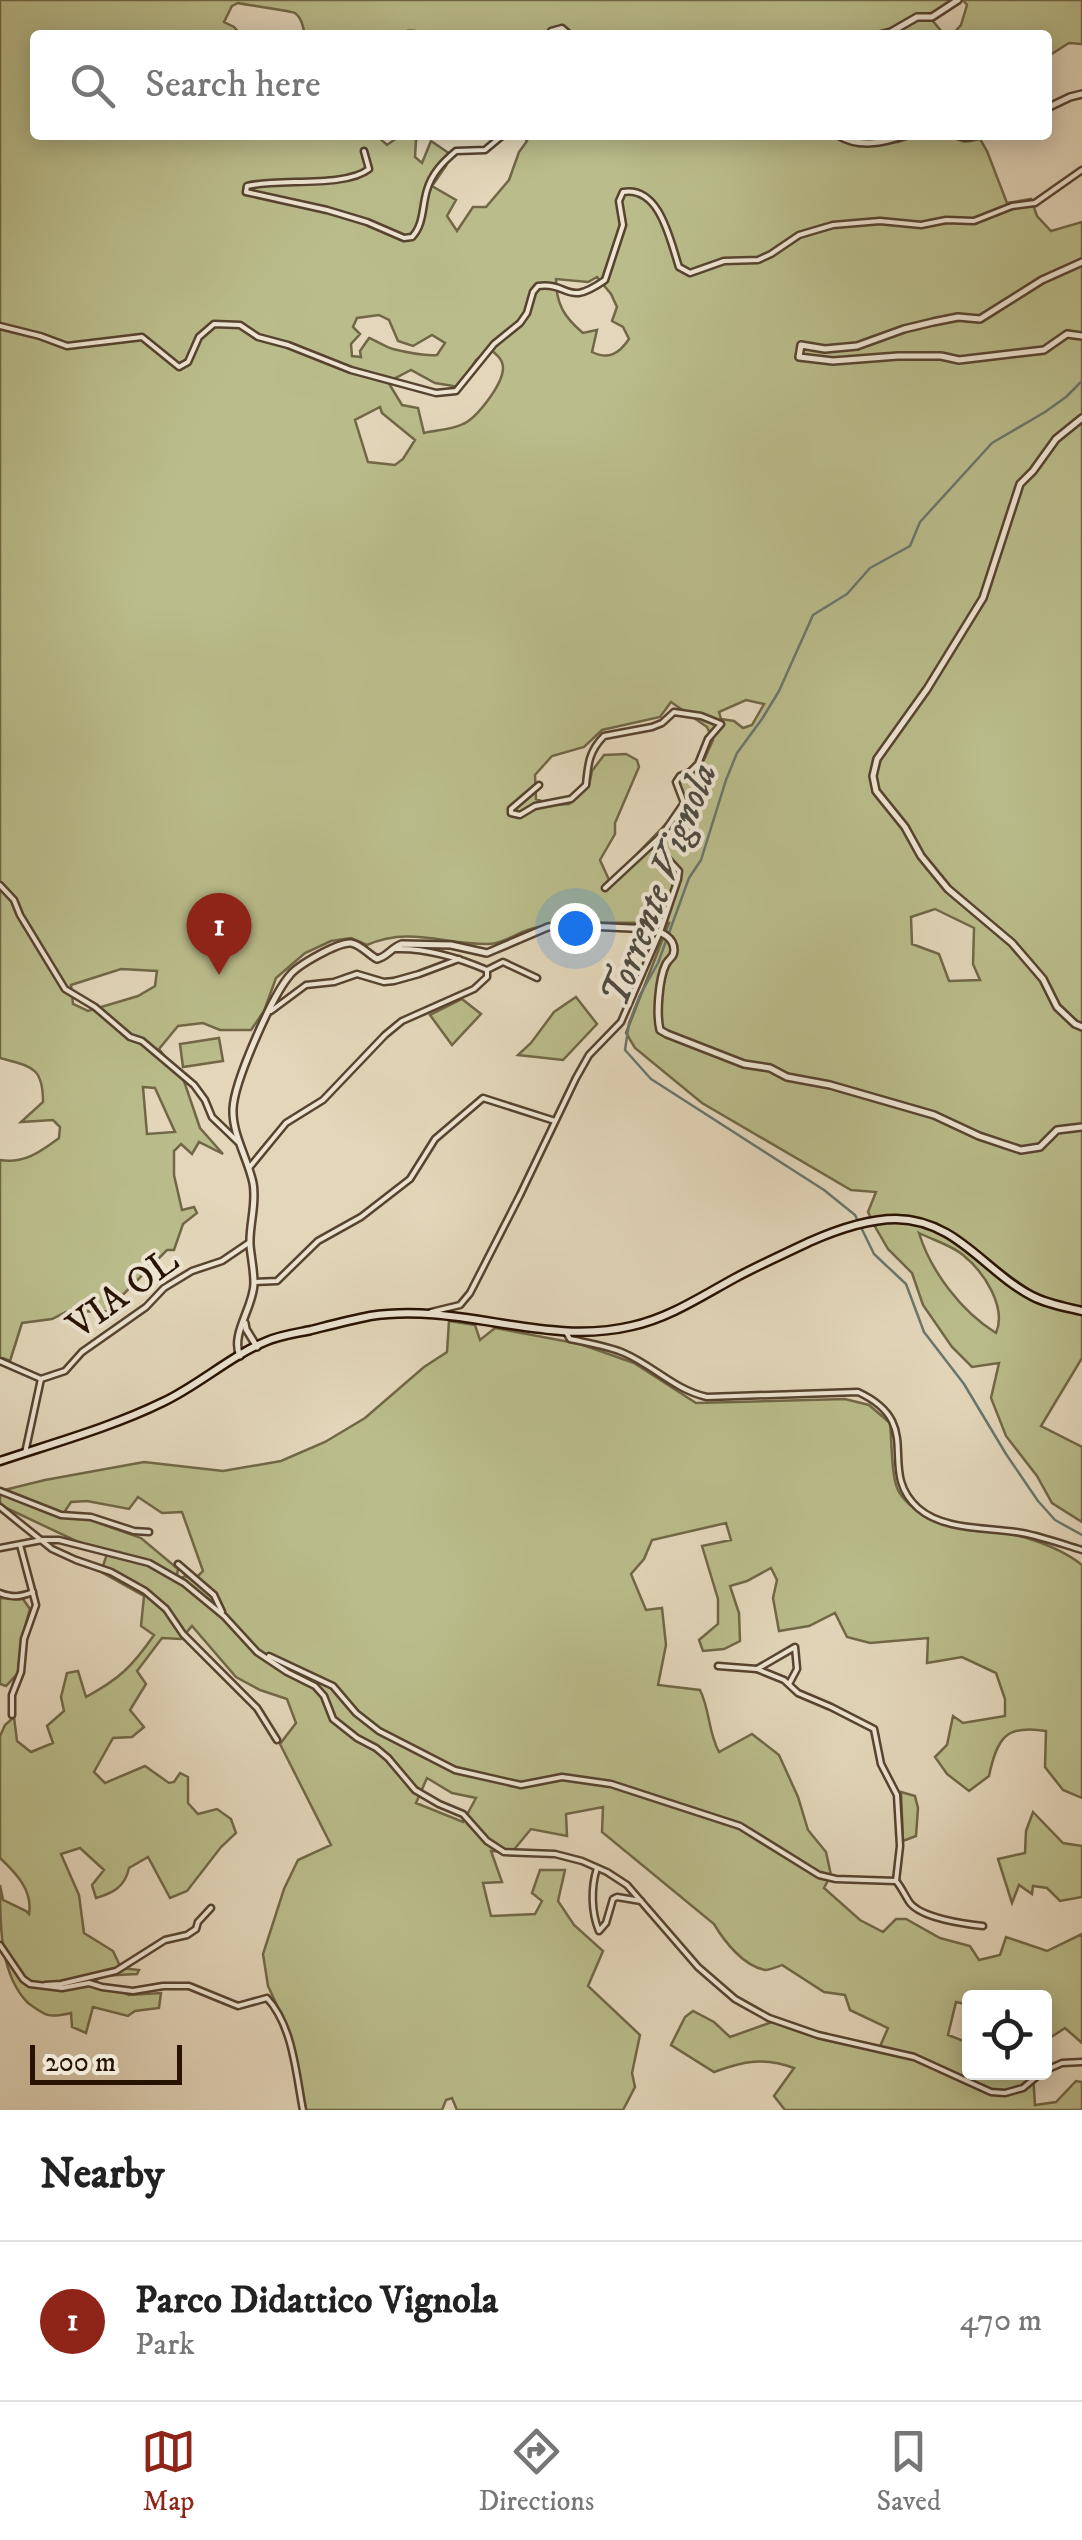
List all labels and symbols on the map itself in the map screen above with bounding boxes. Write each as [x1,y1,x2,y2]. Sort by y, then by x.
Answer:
water label: Torrente Vignola [591,756,730,1014]
pin: 1 [186,892,252,975]
your location [550,903,601,954]
street label: VIA OL [57,1237,188,1351]
scale bar [30,2040,182,2084]

